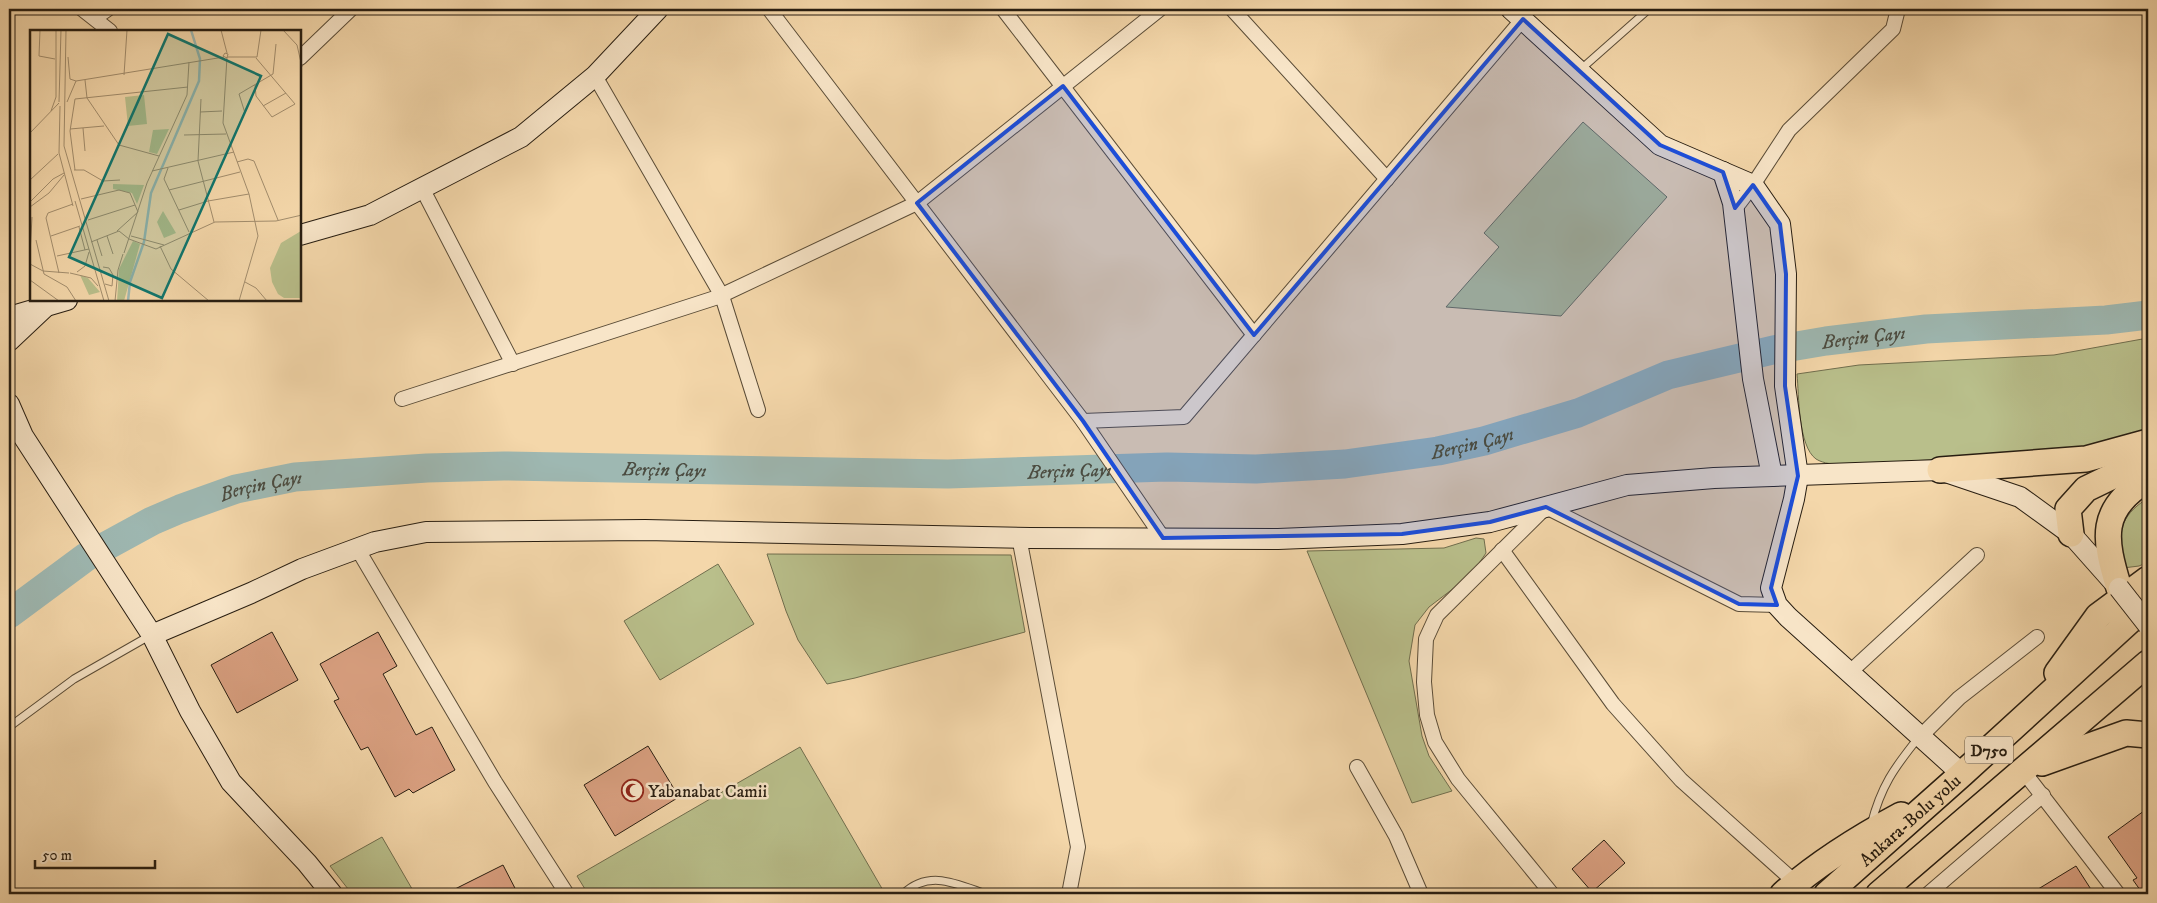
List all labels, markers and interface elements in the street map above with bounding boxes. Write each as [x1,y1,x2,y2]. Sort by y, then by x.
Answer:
inset map [30,30,301,301]
water label: Berçin Çayı [1820,322,1907,355]
water label: Berçin Çayı [1429,423,1517,465]
water label: Berçin Çayı [621,458,707,483]
water label: Berçin Çayı [1026,459,1112,484]
water label: Berçin Çayı [216,467,303,507]
road number: D750 [1965,736,2013,764]
street label: Ankara-Bolu yolu [1855,770,1966,872]
mosque icon: Yabanabat Camii [620,779,644,803]
place label: Yabanabat Camii [648,781,767,803]
scale bar [35,838,155,870]
text: 50 m [42,846,72,865]

